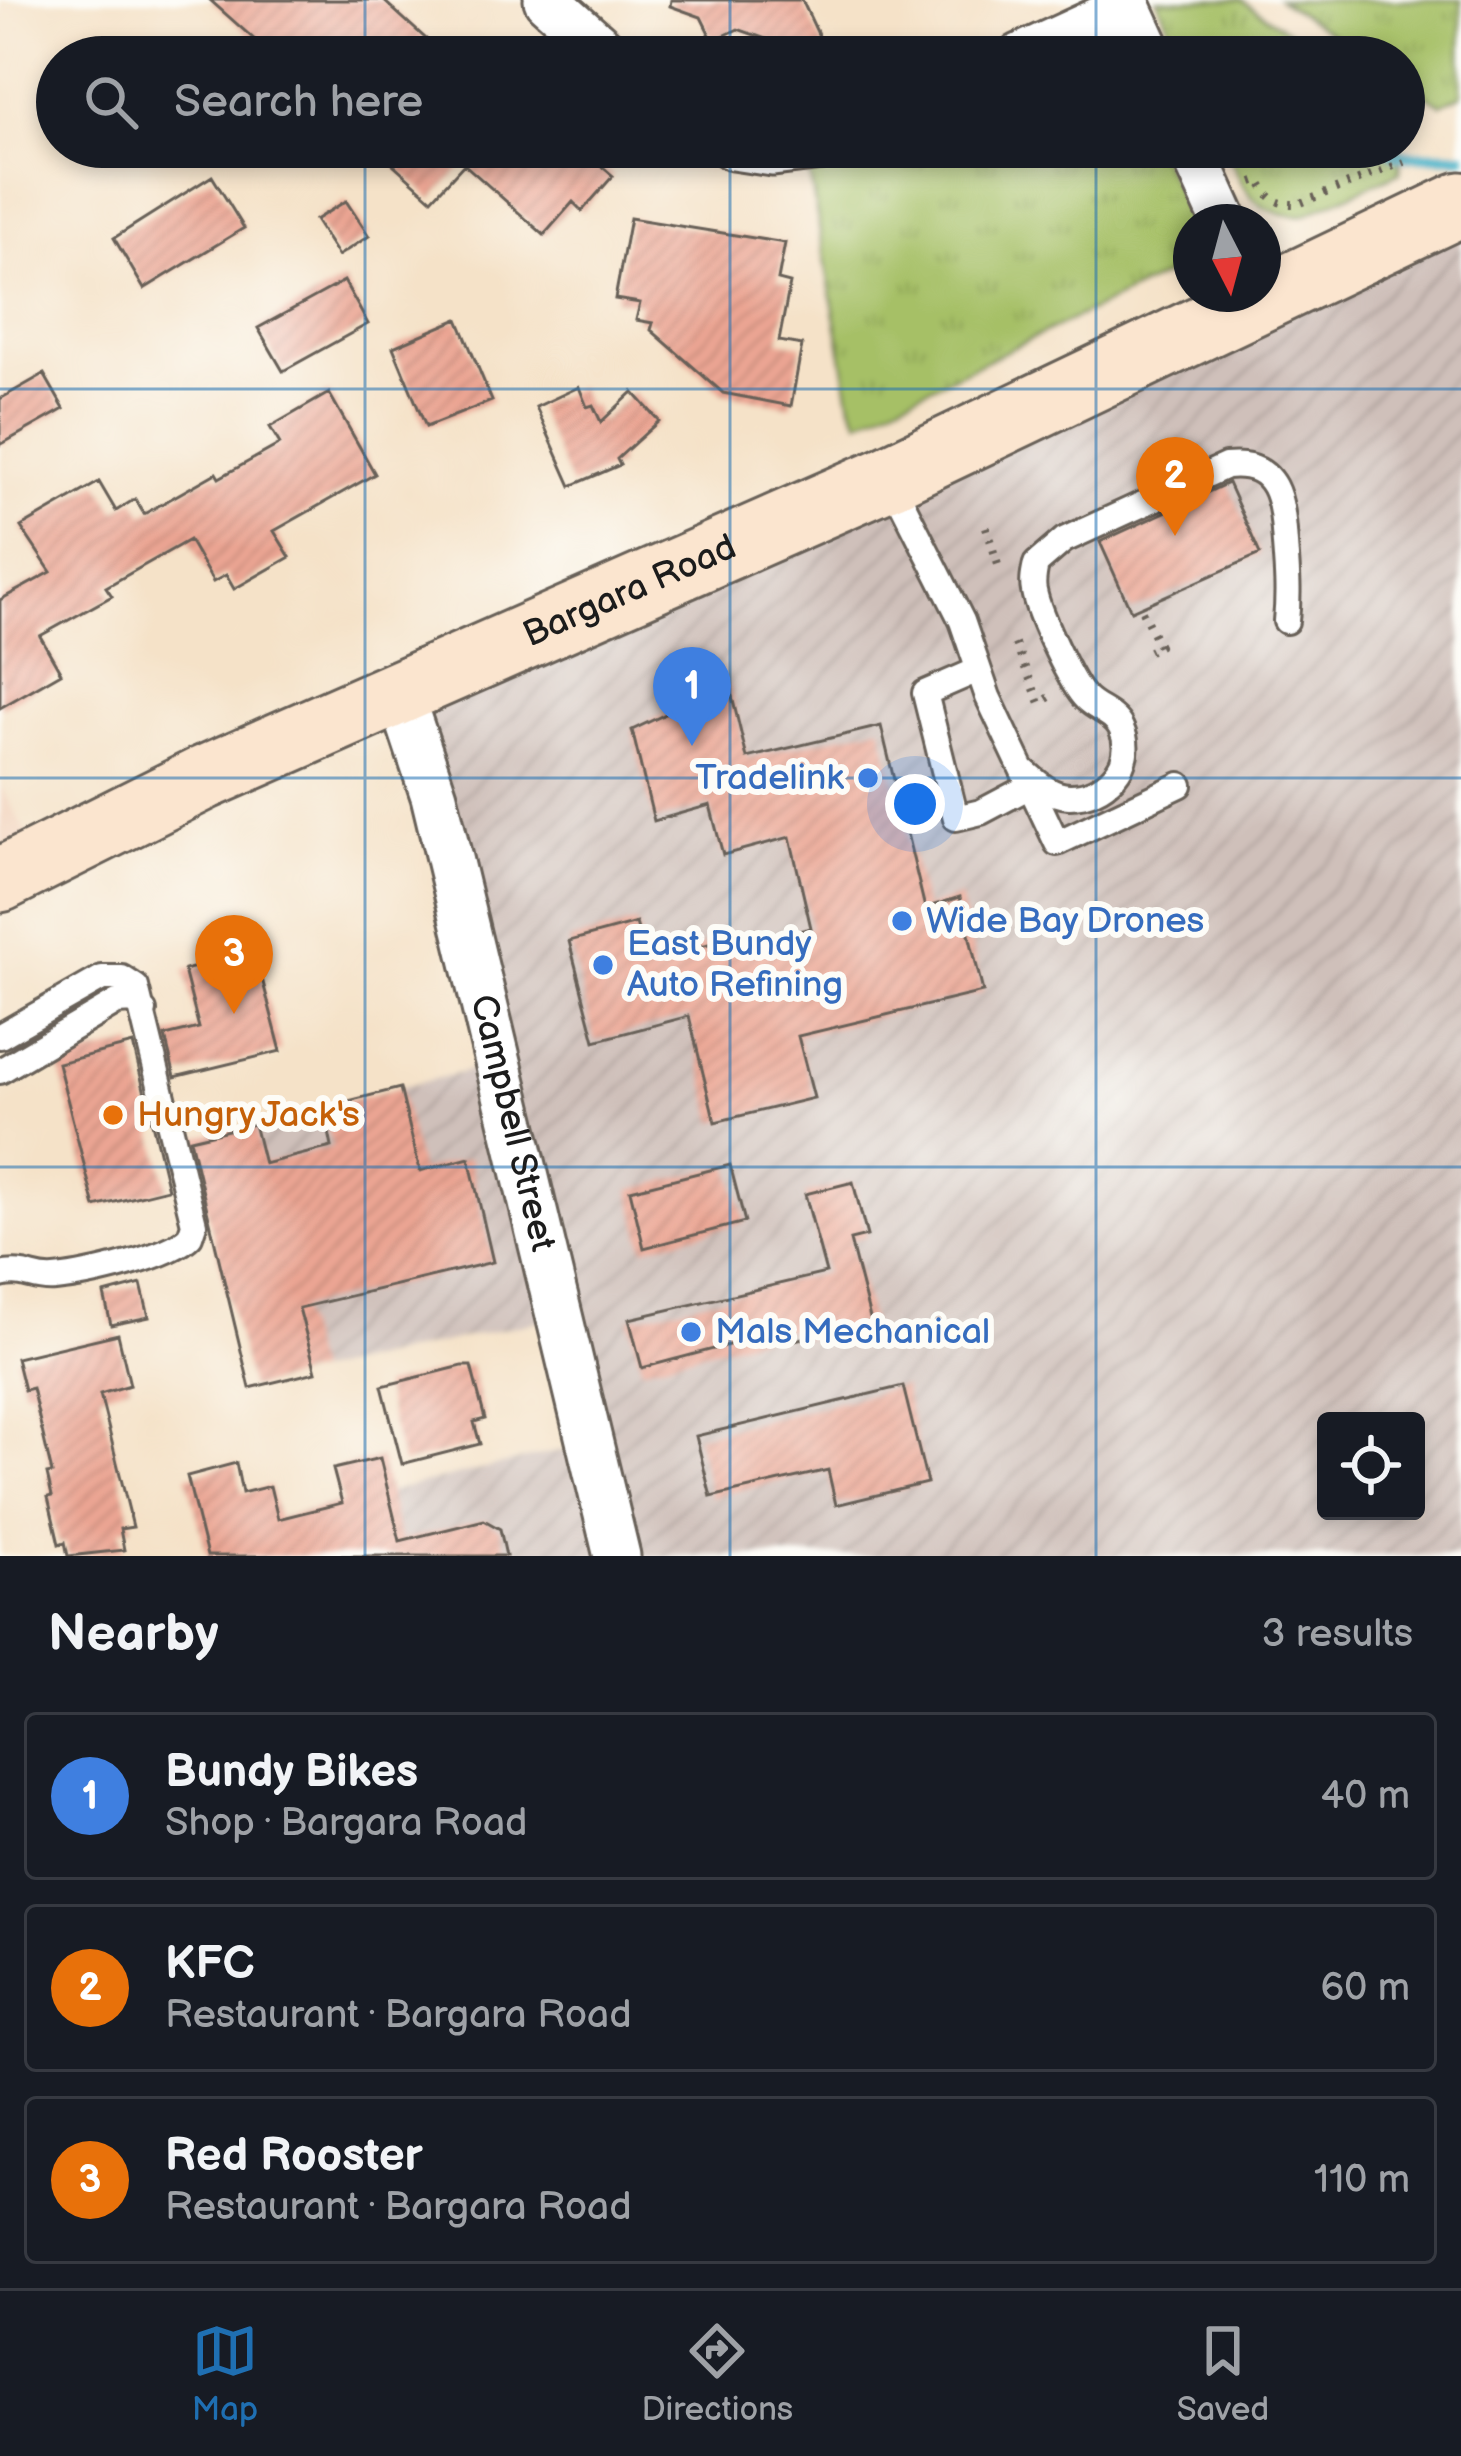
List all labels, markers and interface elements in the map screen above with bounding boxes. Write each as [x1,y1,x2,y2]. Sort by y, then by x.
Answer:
search box [36,36,1425,168]
icon: search [78,69,144,135]
text: Search here [174,75,423,130]
north arrow [1173,204,1281,312]
pin: 2 [1136,437,1214,536]
street label: Bargara Road [517,525,743,657]
pin: 1 [653,647,731,746]
place label: Tradelink [695,757,844,800]
marker: Tradelink [855,765,881,791]
your location [885,774,945,834]
place label: Wide Bay Drones [926,900,1204,943]
marker: Wide Bay Drones [889,908,915,934]
pin: 3 [195,915,273,1014]
place label: East Bundy Auto Refining [627,923,843,1007]
marker: East Bundy Auto Refining [590,952,616,978]
street label: Campbell Street [461,990,564,1256]
place label: Hungry Jack's [137,1094,360,1137]
marker: Hungry Jack's [100,1102,126,1128]
place label: Mals Mechanical [715,1311,990,1354]
marker: Mals Mechanical [678,1319,704,1345]
map controls [1317,1412,1425,1520]
button: locate [1317,1412,1425,1520]
text: Nearby [48,1604,219,1665]
text: 3 results [1261,1611,1413,1658]
text: Bundy Bikes [165,1745,418,1800]
text: 1 [82,1773,98,1820]
text: 40 m [1320,1773,1410,1820]
text: Shop · Bargara Road [165,1800,527,1847]
text: KFC [165,1937,255,1992]
text: 2 [78,1965,102,2012]
text: 60 m [1320,1965,1410,2012]
text: Restaurant · Bargara Road [165,1992,631,2039]
text: Red Rooster [165,2129,423,2184]
text: 3 [79,2157,101,2204]
text: 110 m [1314,2157,1410,2204]
text: Restaurant · Bargara Road [165,2184,631,2231]
tab: Map [192,2318,258,2430]
tab: Directions [641,2318,793,2430]
tab: Saved [1177,2318,1269,2430]

